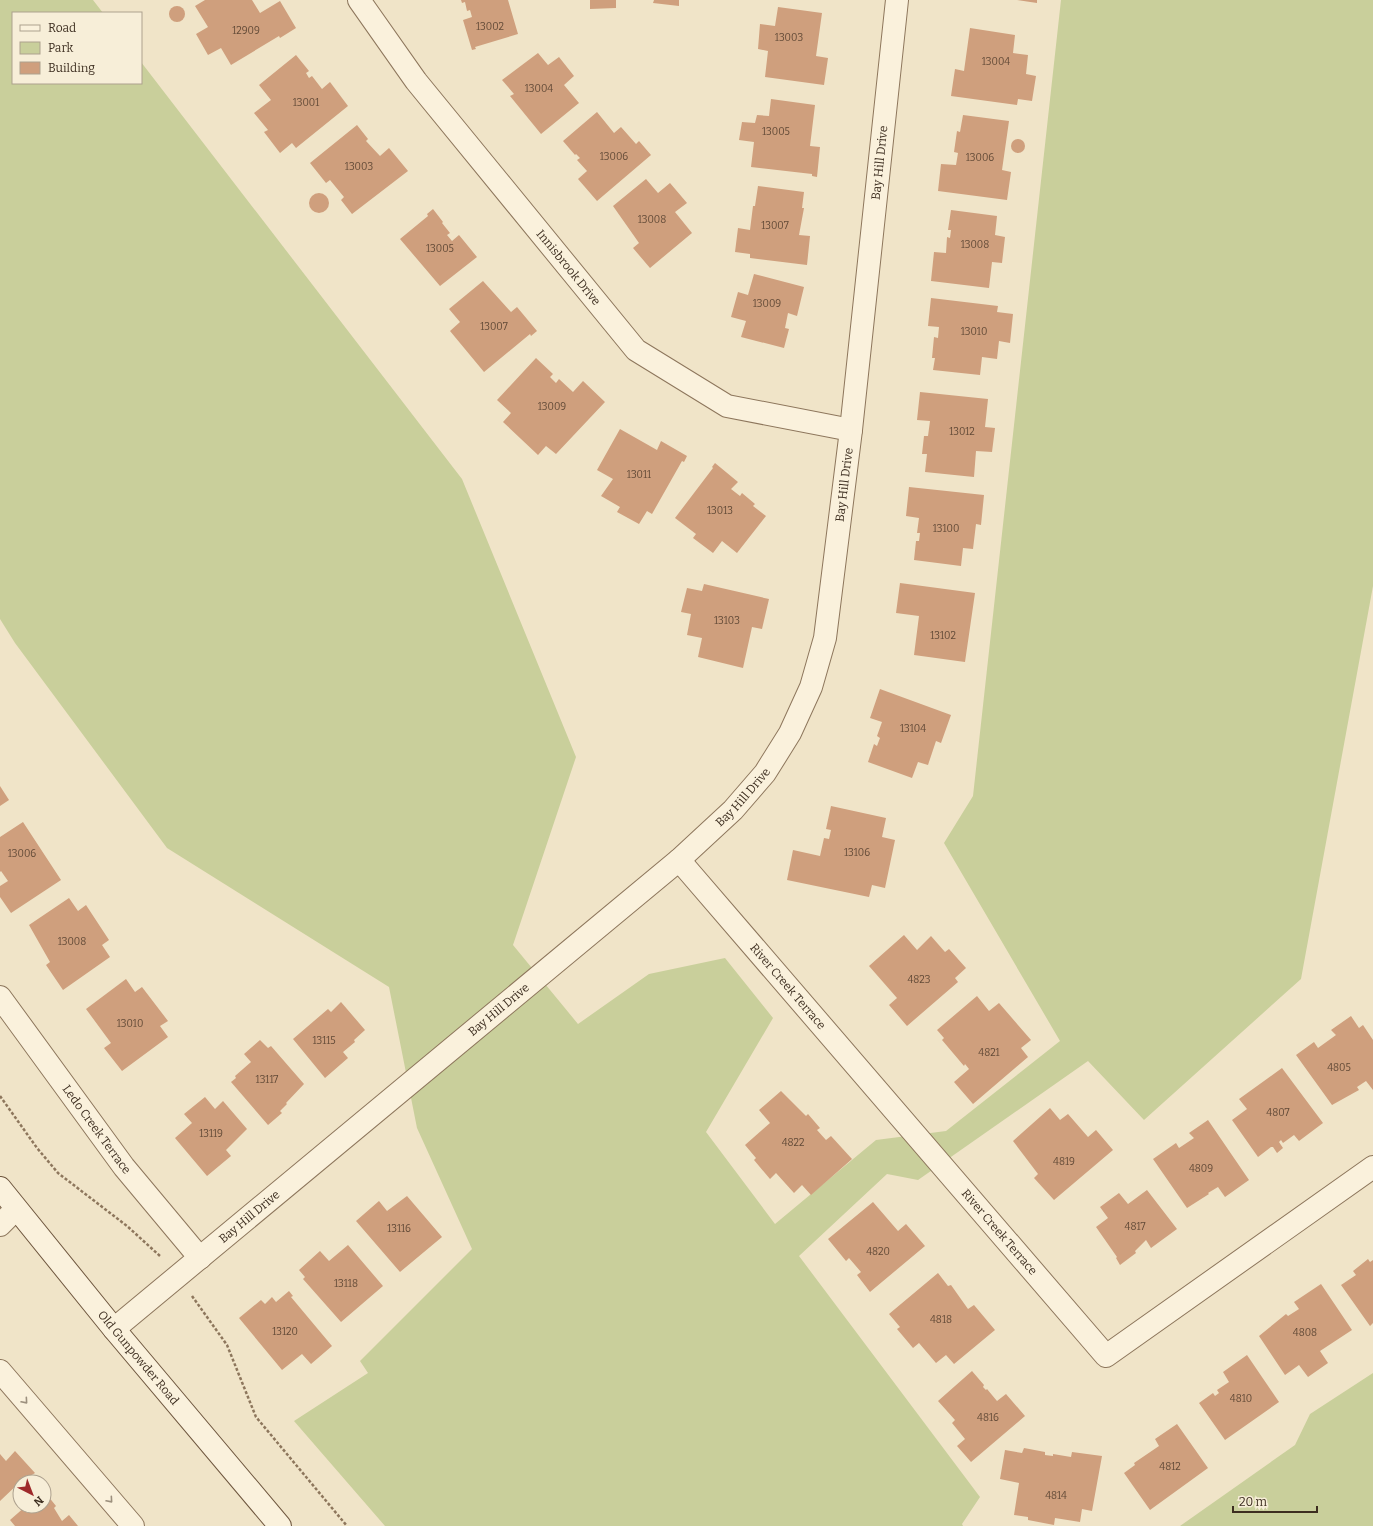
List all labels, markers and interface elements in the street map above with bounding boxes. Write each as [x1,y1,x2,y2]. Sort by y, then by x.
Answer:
legend [12,12,142,84]
text: Road [48,21,76,35]
house number: 13002 [476,21,504,33]
house number: 12909 [232,25,260,37]
house number: 13003 [775,32,803,44]
text: Park [48,41,74,55]
house number: 13004 [982,56,1010,68]
text: Building [48,61,95,75]
house number: 13004 [525,83,553,95]
house number: 13001 [293,97,319,109]
street label: Bay Hill Drive [869,125,891,200]
house number: 13005 [762,126,790,138]
house number: 13006 [600,151,628,163]
house number: 13006 [966,152,994,164]
house number: 13003 [345,161,373,173]
house number: 13008 [638,214,666,226]
house number: 13007 [761,220,789,232]
street label: Innisbrook Drive [534,227,604,308]
house number: 13008 [961,239,989,251]
house number: 13005 [426,243,454,255]
house number: 13009 [753,298,781,310]
house number: 13007 [480,321,508,333]
house number: 13010 [961,326,987,338]
house number: 13009 [538,401,566,413]
house number: 13012 [949,426,975,438]
street label: Bay Hill Drive [833,447,856,523]
house number: 13011 [627,469,651,481]
house number: 13013 [707,505,733,517]
house number: 13100 [933,523,959,535]
house number: 13103 [714,615,740,627]
house number: 13102 [930,630,956,642]
house number: 13104 [900,723,926,735]
street label: Bay Hill Drive [713,765,773,830]
house number: 13106 [844,847,870,859]
house number: 13006 [8,848,36,860]
house number: 13008 [58,936,86,948]
street label: River Creek Terrace [747,941,829,1032]
house number: 4823 [908,974,931,986]
street label: Bay Hill Drive [466,980,532,1039]
house number: 13010 [117,1018,143,1030]
house number: 13115 [312,1035,336,1047]
house number: 4821 [978,1047,1000,1059]
house number: 4805 [1327,1062,1351,1074]
house number: 13117 [256,1074,278,1086]
street label: Ledo Creek Terrace [60,1082,134,1177]
house number: 4807 [1266,1107,1290,1119]
house number: 13119 [199,1128,223,1140]
house number: 4822 [782,1137,804,1149]
house number: 4819 [1053,1156,1075,1168]
house number: 4809 [1189,1163,1213,1175]
street label: River Creek Terrace [959,1186,1040,1278]
street label: Bay Hill Drive [216,1187,283,1246]
house number: 4817 [1125,1221,1145,1233]
house number: 13116 [387,1223,411,1235]
house number: 4820 [866,1246,890,1258]
house number: 13118 [334,1278,358,1290]
street label: Old Gunpowder Road [95,1308,182,1408]
house number: 4818 [930,1314,952,1326]
house number: 13120 [272,1326,298,1338]
house number: 4808 [1293,1327,1317,1339]
house number: 4810 [1230,1393,1252,1405]
one-way arrow [21,1396,28,1403]
house number: 4816 [977,1412,999,1424]
house number: 4812 [1159,1461,1181,1473]
north arrow [12,1474,52,1514]
scale bar [1233,1488,1317,1514]
house number: 4814 [1045,1490,1067,1502]
text: N [30,1493,46,1509]
one-way arrow [105,1495,112,1502]
text: 20 m [1239,1495,1268,1509]

